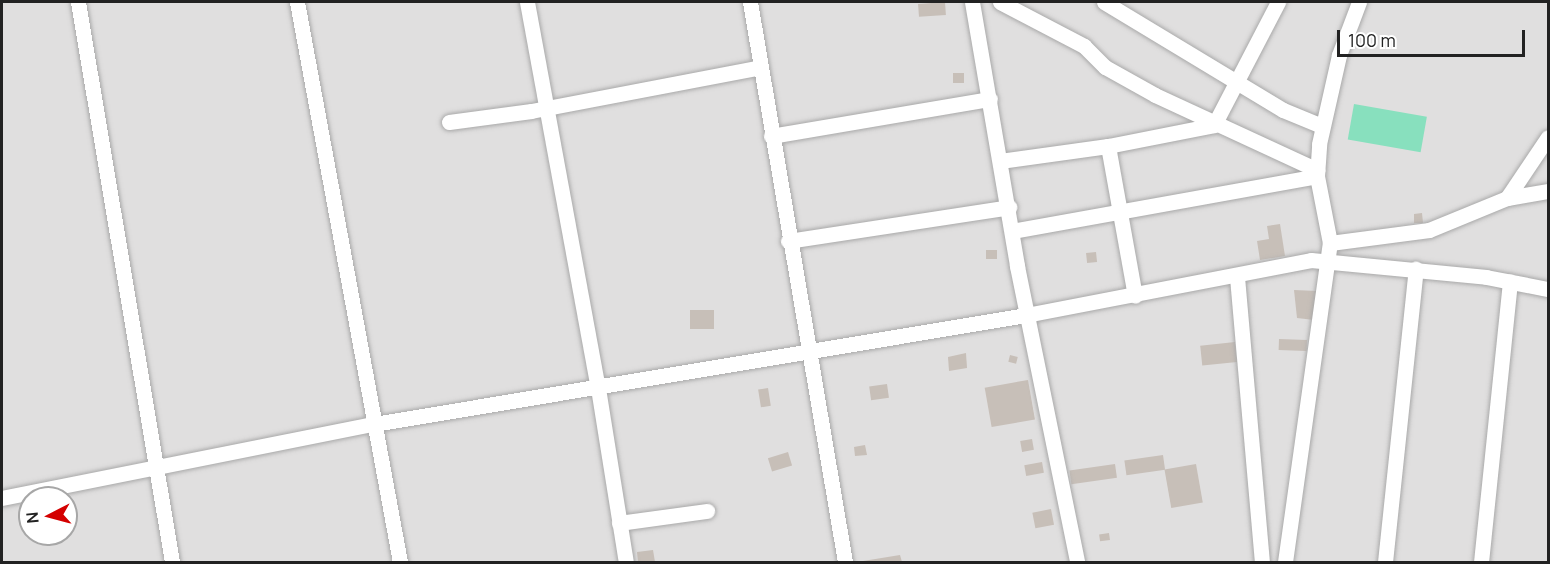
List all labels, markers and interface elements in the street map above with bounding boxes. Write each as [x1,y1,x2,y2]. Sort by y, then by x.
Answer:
scale bar [1340,18,1528,56]
text: 100 m [1348,28,1396,52]
north arrow [18,486,78,546]
text: N [21,511,44,525]

